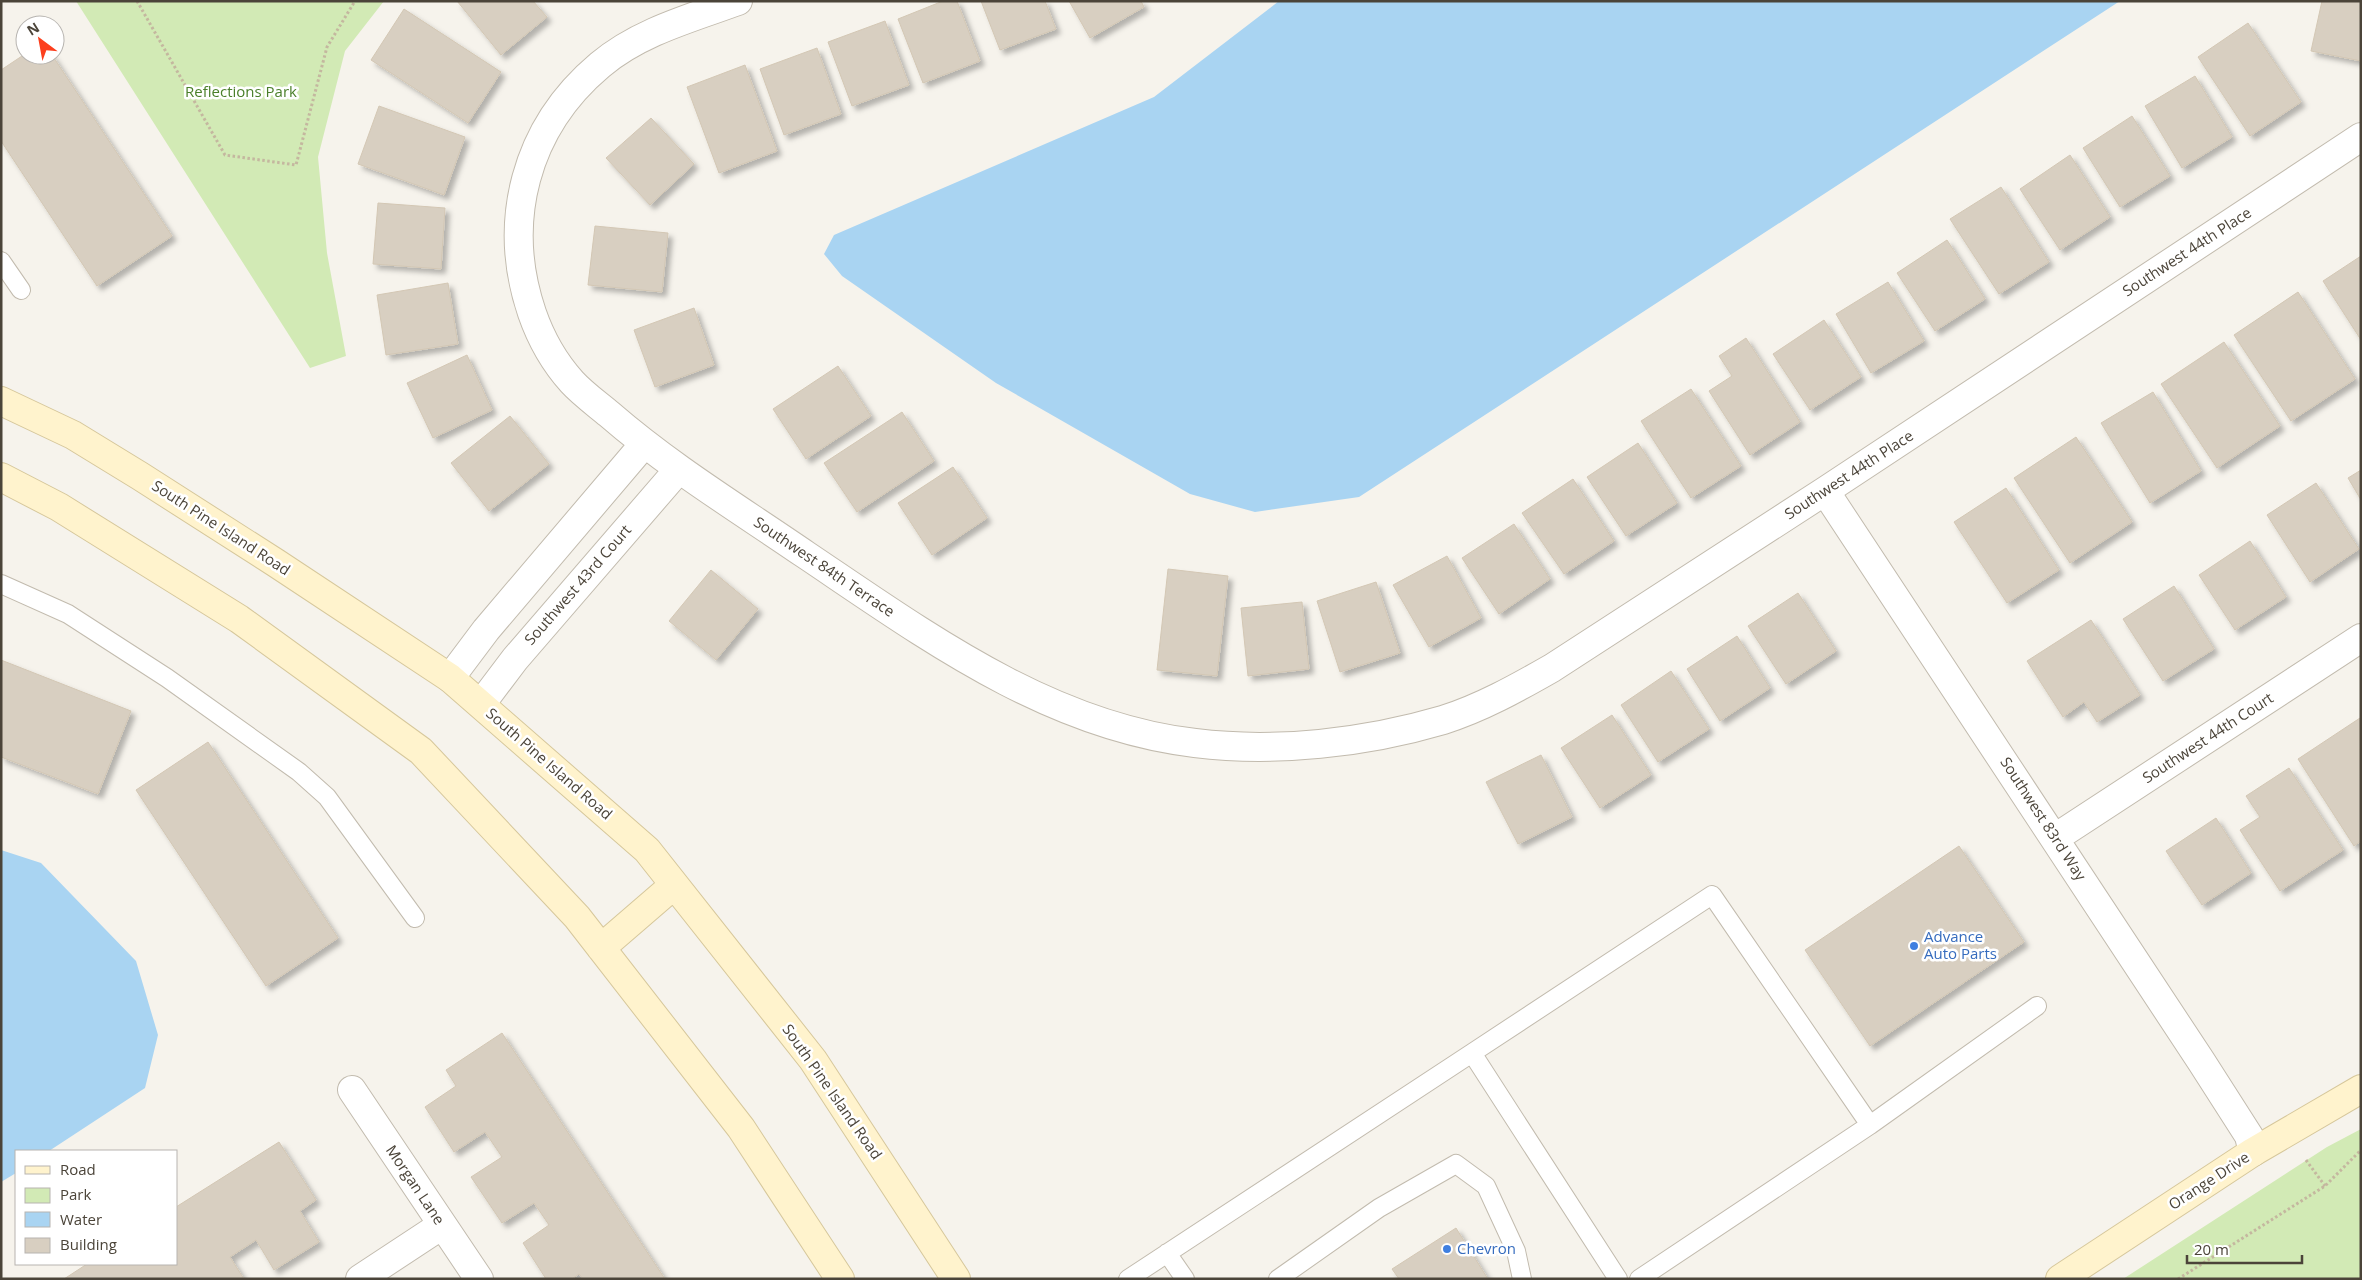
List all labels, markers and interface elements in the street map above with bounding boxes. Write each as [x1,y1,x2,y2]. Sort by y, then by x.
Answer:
north arrow [15,15,65,65]
text: N [23,17,43,40]
park label: Reflections Park [185,81,297,101]
street label: Southwest 44th Place [2118,202,2255,300]
street label: Southwest 44th Place [1780,425,1917,523]
street label: South Pine Island Road [149,475,294,579]
street label: Southwest 84th Terrace [750,511,899,621]
street label: Southwest 43rd Court [520,520,635,649]
street label: Southwest 44th Court [2138,687,2277,787]
street label: South Pine Island Road [482,703,617,824]
street label: Southwest 83rd Way [1996,753,2092,884]
place label: Advance Auto Parts [1924,926,1997,963]
marker: Advance Auto Parts [1908,940,1920,952]
street label: South Pine Island Road [779,1020,887,1163]
street label: Morgan Lane [382,1141,450,1228]
street label: Orange Drive [2164,1147,2253,1214]
legend [15,1150,178,1265]
text: Road [60,1159,96,1179]
text: Park [60,1184,91,1204]
text: Water [60,1209,102,1229]
scale bar [2187,1232,2302,1264]
text: Building [60,1234,117,1254]
place label: Chevron [1457,1238,1516,1258]
text: 20 m [2194,1239,2229,1259]
marker: Chevron [1441,1243,1453,1255]

